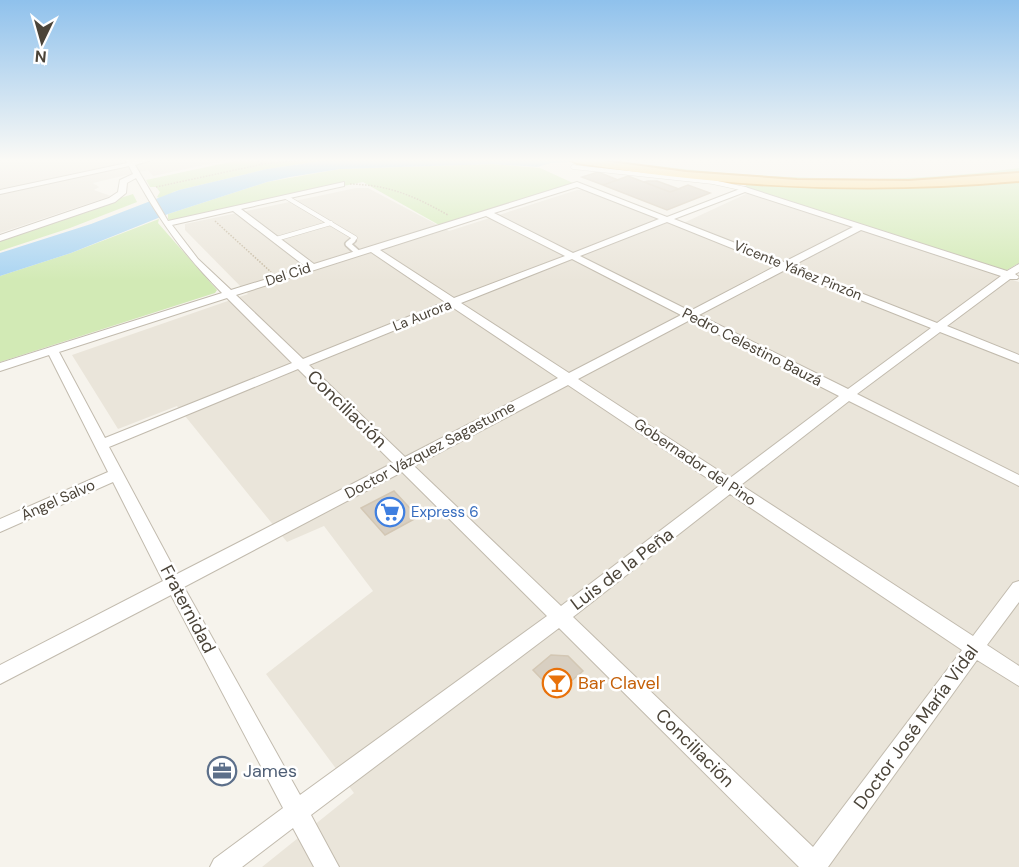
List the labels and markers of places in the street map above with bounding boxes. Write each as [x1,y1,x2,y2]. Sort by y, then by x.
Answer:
supermarket icon: Express 6 [374,496,406,528]
place label: Express 6 [411,502,479,522]
bar icon: Bar Clavel [541,667,573,699]
place label: Bar Clavel [578,671,660,695]
office icon: James [206,755,238,787]
place label: James [243,759,297,783]

